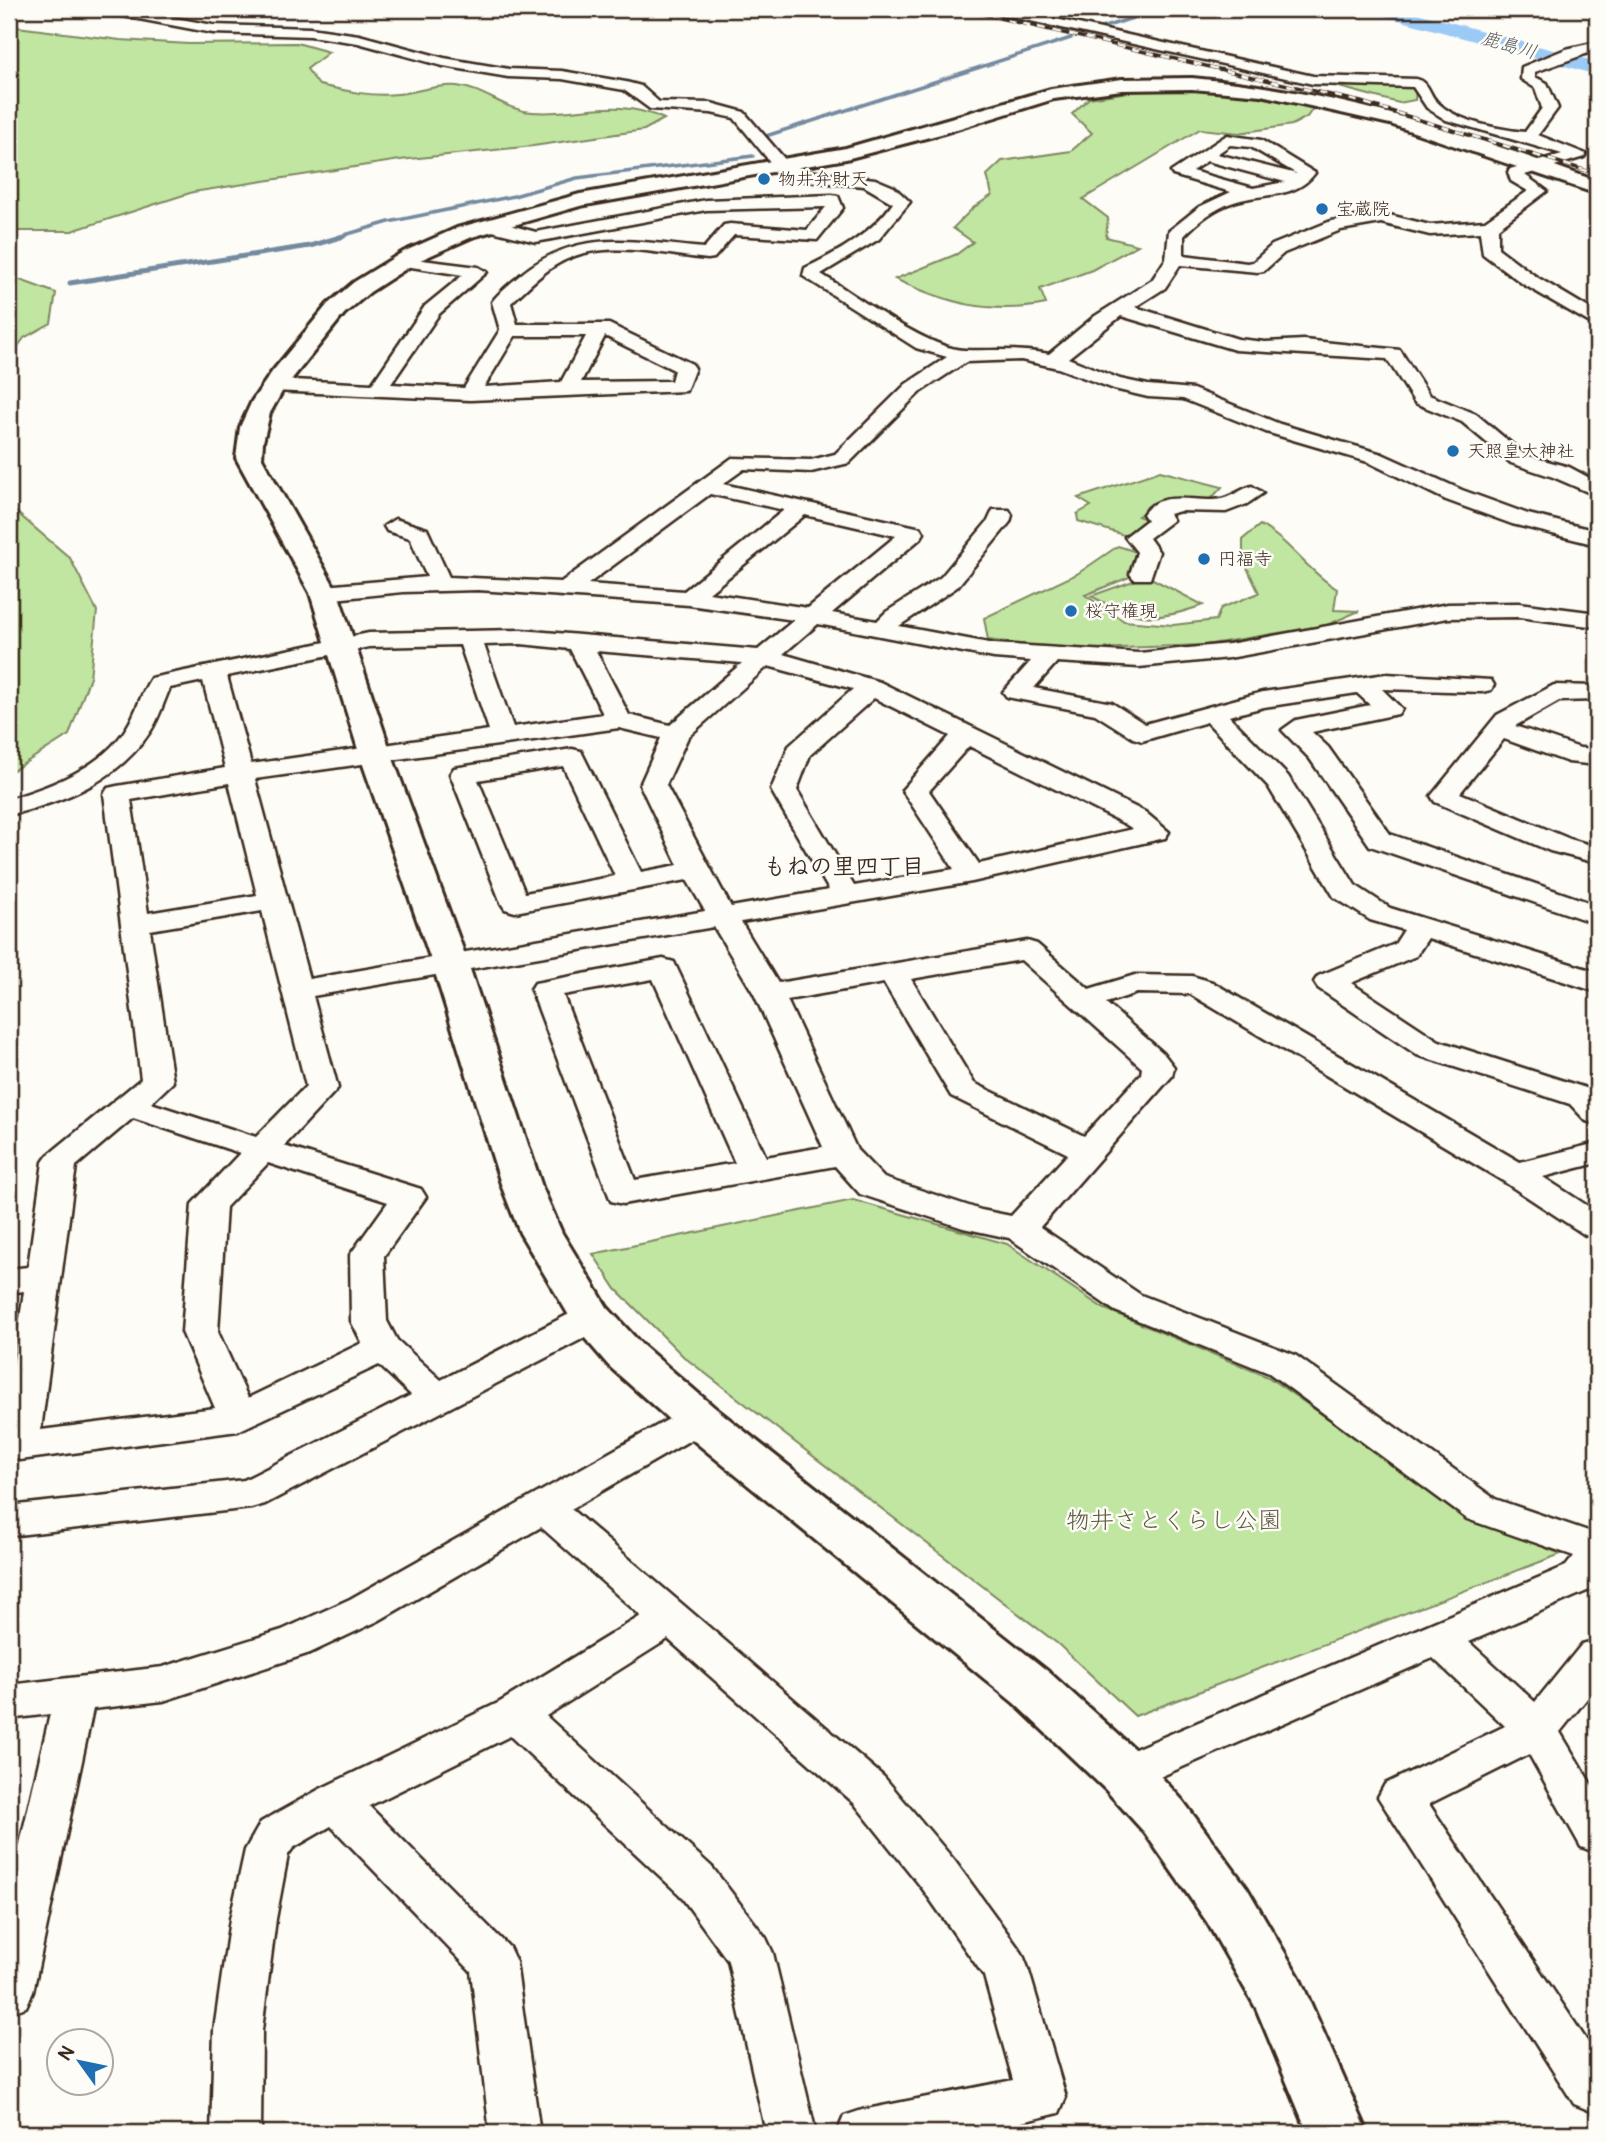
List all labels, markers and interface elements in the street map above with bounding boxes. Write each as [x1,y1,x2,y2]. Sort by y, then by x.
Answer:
water label: 鹿島川 [1478,26,1540,64]
place label: 物井弁財天 [778,168,868,191]
marker: 物井弁財天 [756,171,772,187]
place label: 宝蔵院 [1336,198,1390,221]
marker: 宝蔵院 [1314,201,1330,217]
place label: 天照皇大神社 [1467,440,1575,463]
marker: 天照皇大神社 [1445,443,1461,459]
place label: 円福寺 [1218,548,1272,571]
marker: 円福寺 [1196,551,1212,567]
place label: 桜守権現 [1085,600,1157,623]
marker: 桜守権現 [1063,603,1079,619]
district label: もねの里四丁目 [764,852,925,881]
park label: 物井さとくらし公園 [1066,1506,1282,1535]
north arrow [46,2026,116,2096]
text: N [53,2041,80,2065]

